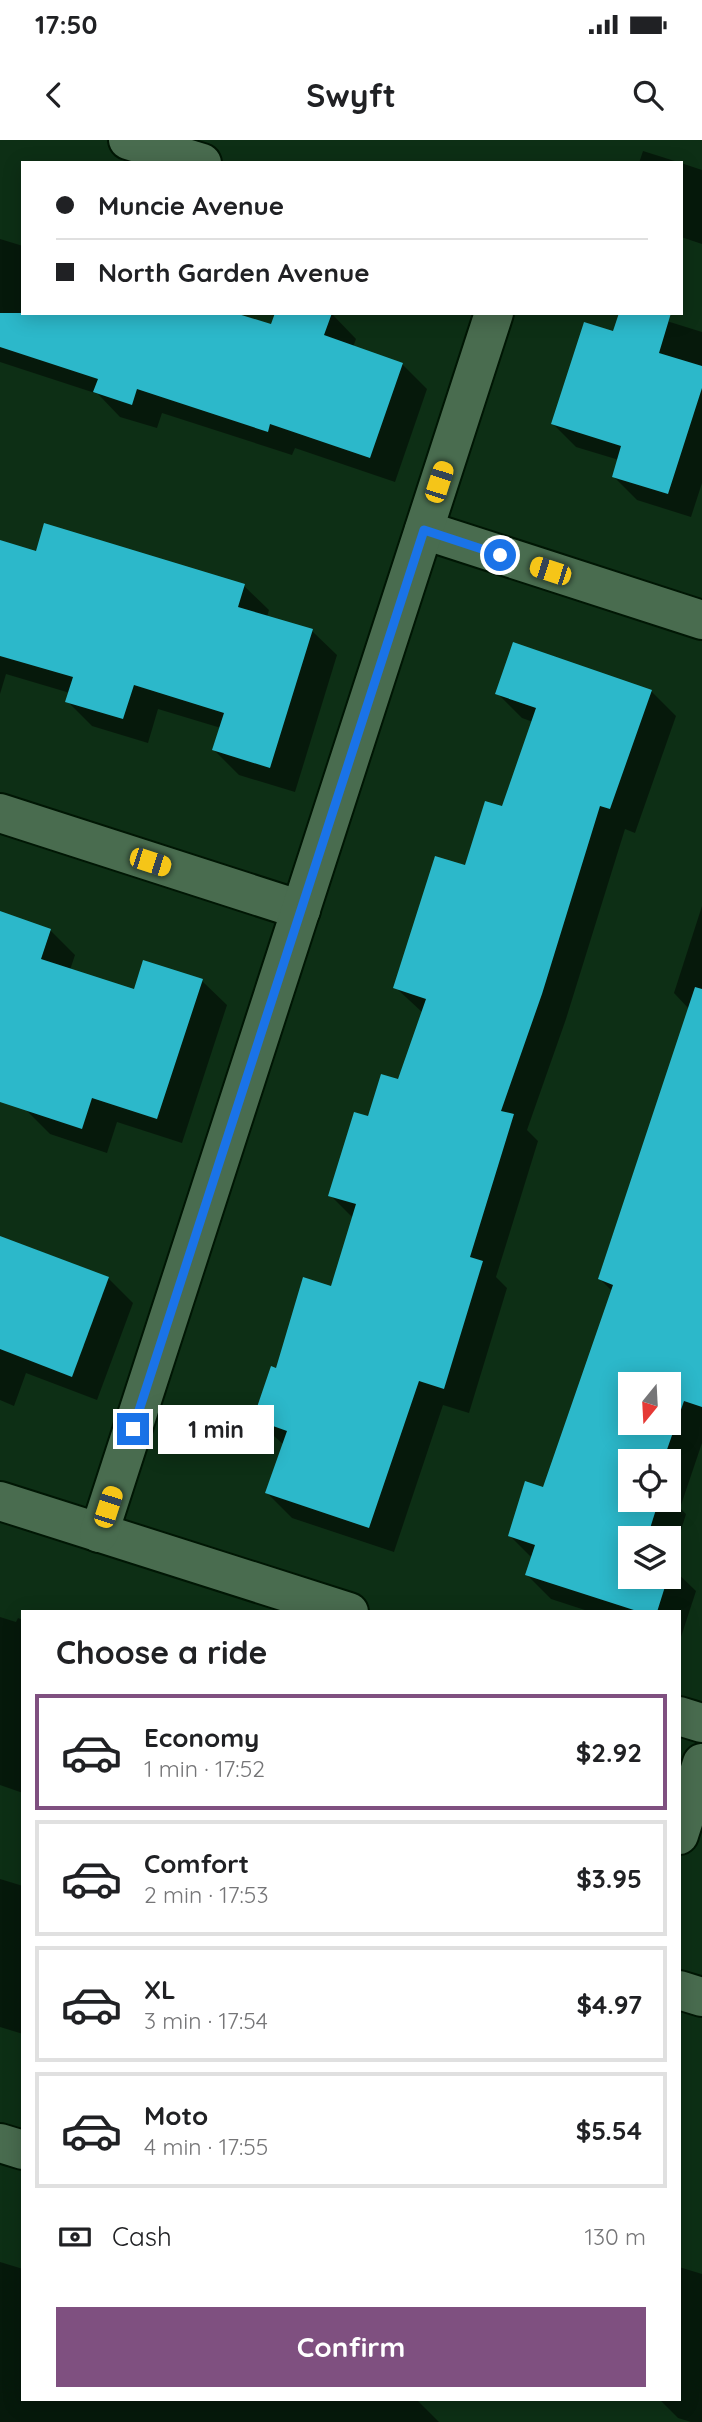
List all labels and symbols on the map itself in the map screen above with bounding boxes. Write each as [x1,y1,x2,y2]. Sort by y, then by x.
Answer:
car [423,459,456,505]
route start [484,539,516,571]
car [527,555,574,587]
car [127,846,174,878]
north arrow [618,1372,681,1435]
callout: 1 min [158,1404,273,1454]
route end [117,1413,149,1445]
car [92,1484,125,1530]

